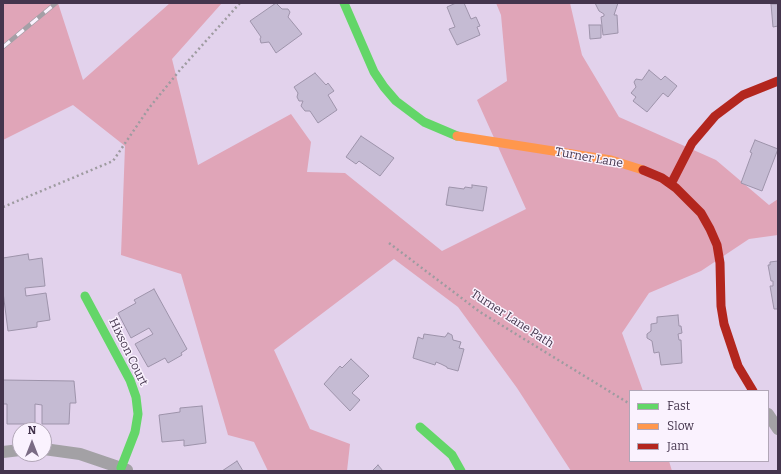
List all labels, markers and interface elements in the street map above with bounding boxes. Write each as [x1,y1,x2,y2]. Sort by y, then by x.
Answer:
street label: Turner Lane [554,145,624,171]
street label: Turner Lane Path [468,287,556,351]
street label: Hixson Court [105,316,151,388]
legend [629,390,769,462]
text: Fast [667,399,690,413]
text: Slow [667,419,694,433]
north arrow [12,422,52,462]
text: N [28,424,36,437]
text: Jam [667,439,689,453]

